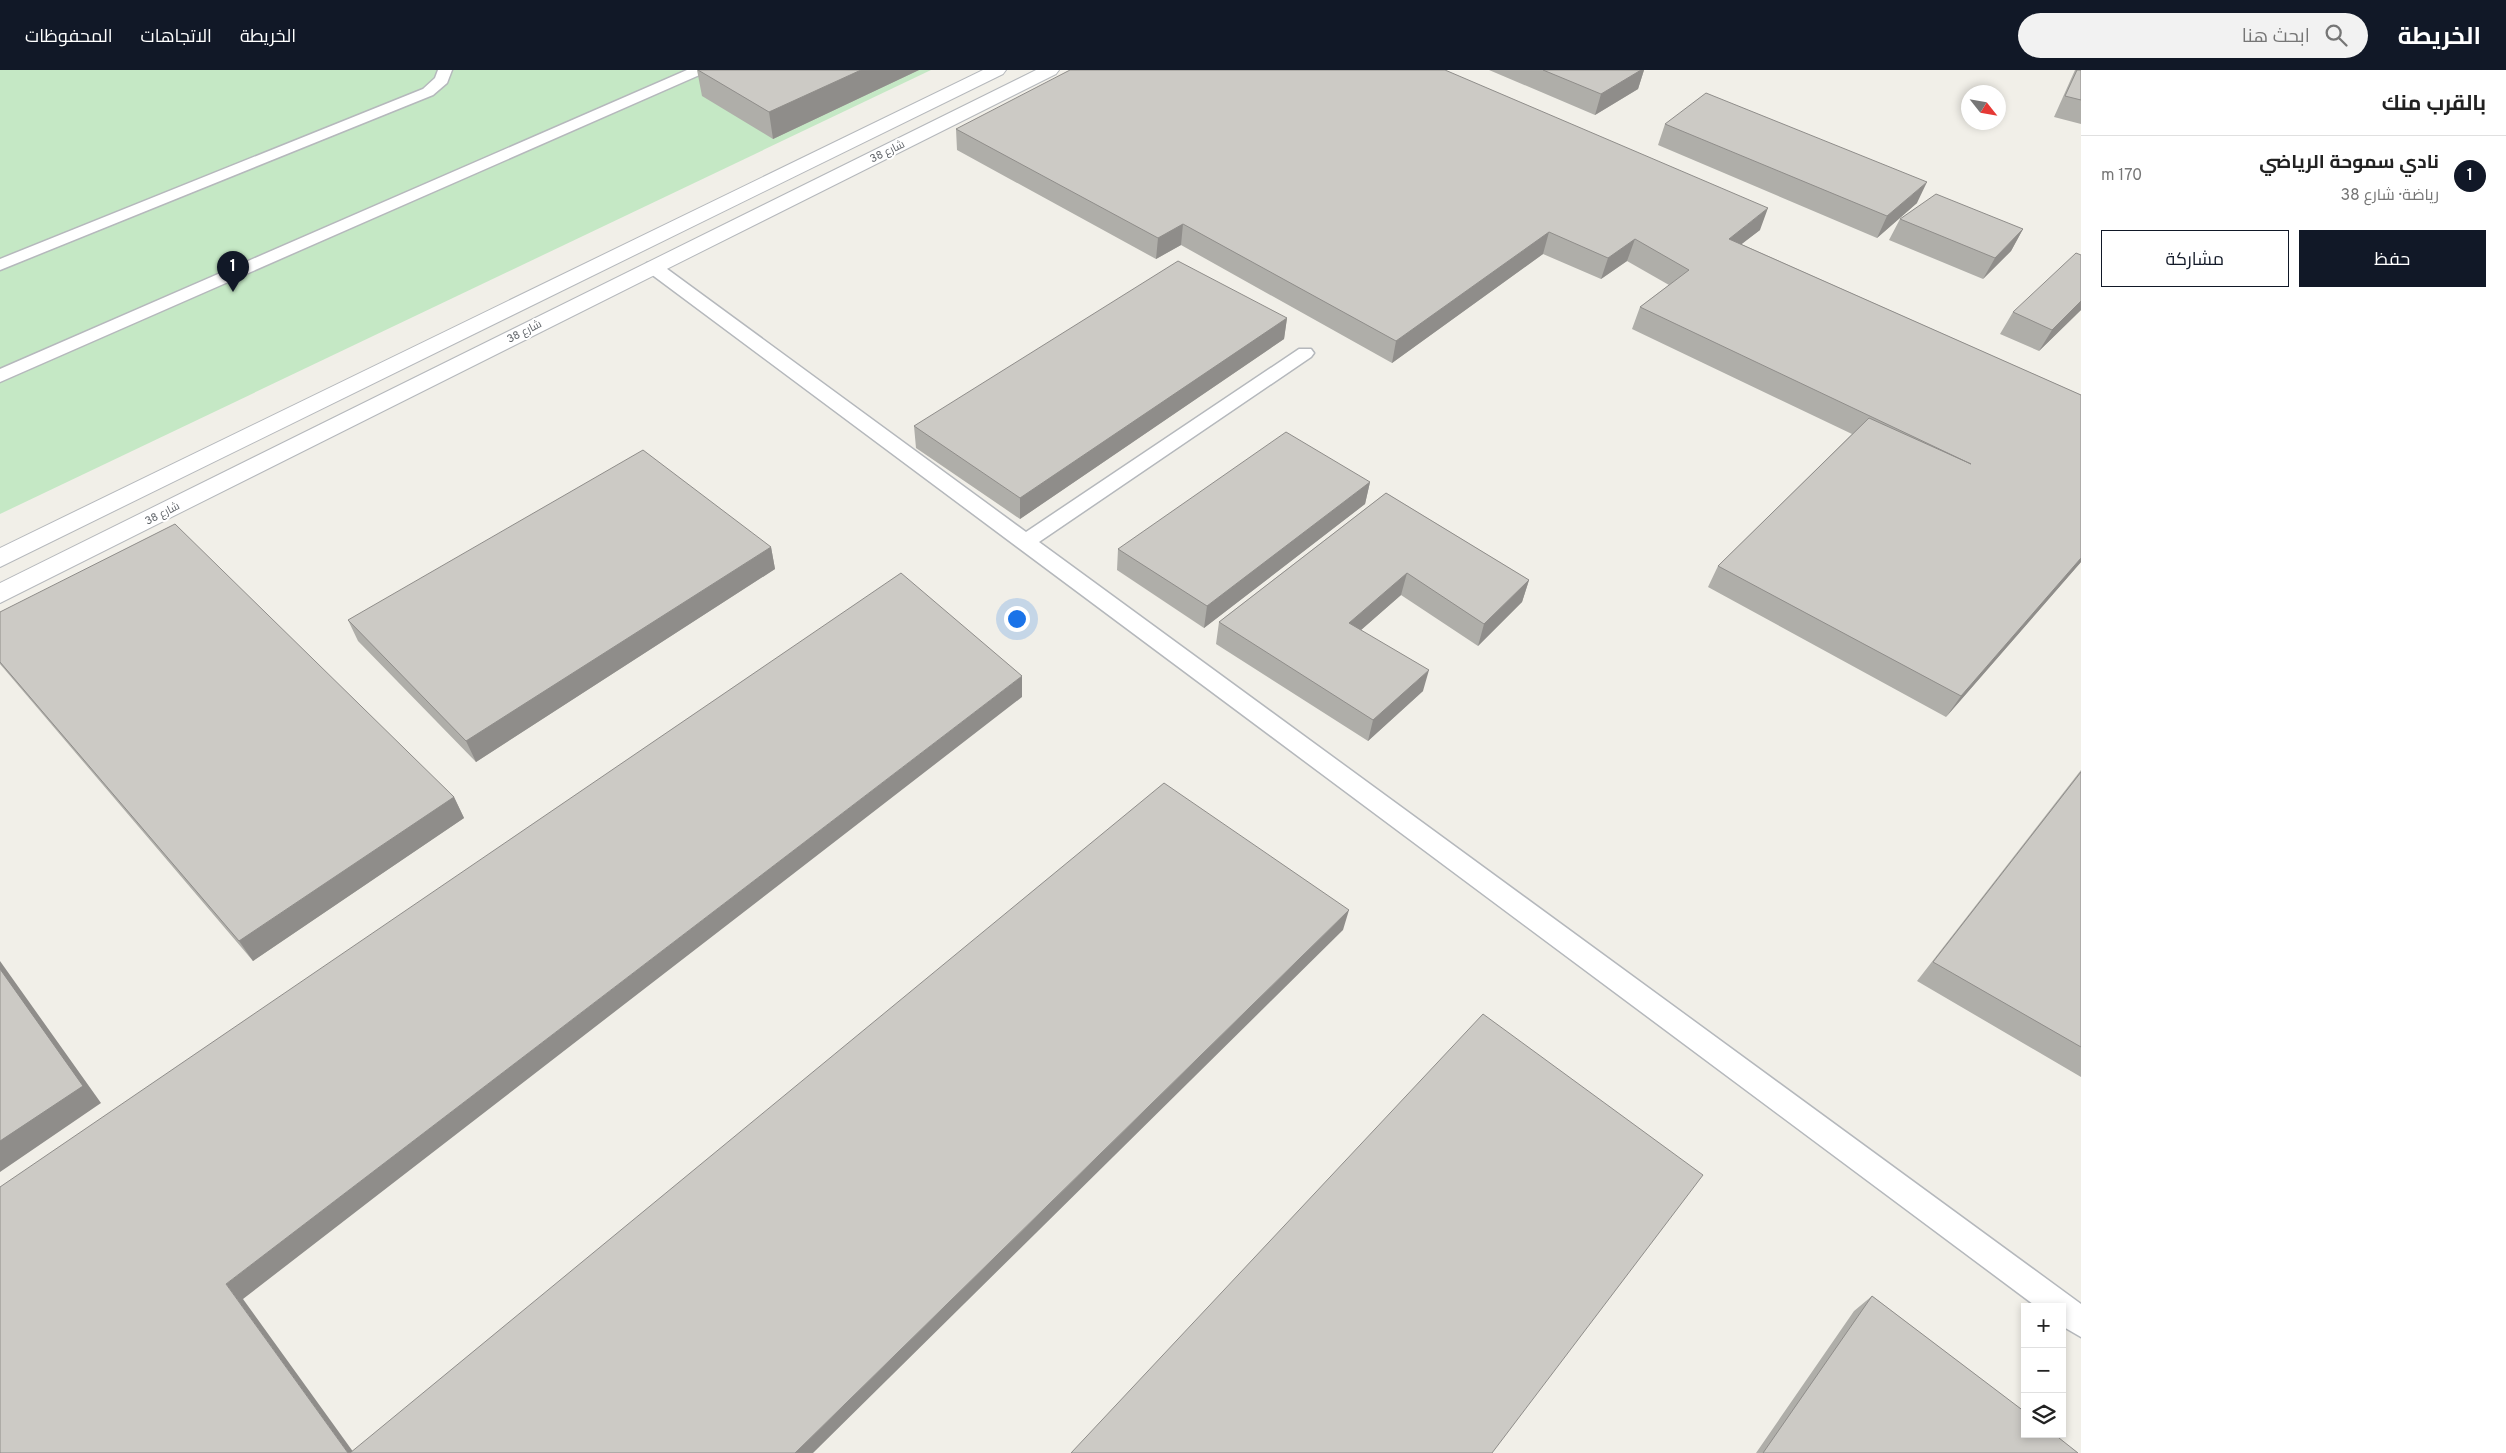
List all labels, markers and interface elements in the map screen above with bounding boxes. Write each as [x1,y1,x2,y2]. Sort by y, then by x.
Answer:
search box [2018,13,2368,58]
icon: search [2322,21,2350,49]
text: الخريطة [2398,23,2481,53]
text: ابحث هنا [2242,25,2310,49]
text: المحفوظات [25,26,113,49]
text: الاتجاهات [141,26,212,49]
text: الخريطة [240,26,296,49]
north arrow [1961,85,2006,130]
text: بالقرب منك [2382,91,2486,118]
street label: شارع 38 [868,137,907,166]
text: نادي سموحة الرياضي [2259,151,2439,175]
text: 170 m [2101,166,2142,186]
text: 1 [2467,166,2473,186]
text: رياضة · شارع 38 [2340,186,2439,206]
button: مشاركة [2101,230,2289,287]
button: حفظ [2299,230,2486,287]
pin: 1 [217,251,249,292]
street label: شارع 38 [505,317,544,347]
street label: شارع 38 [143,499,182,529]
your location [1004,606,1030,632]
map controls [2021,1303,2066,1438]
button: + [2021,1303,2066,1348]
button: − [2021,1348,2066,1393]
button: layers [2021,1393,2066,1438]

